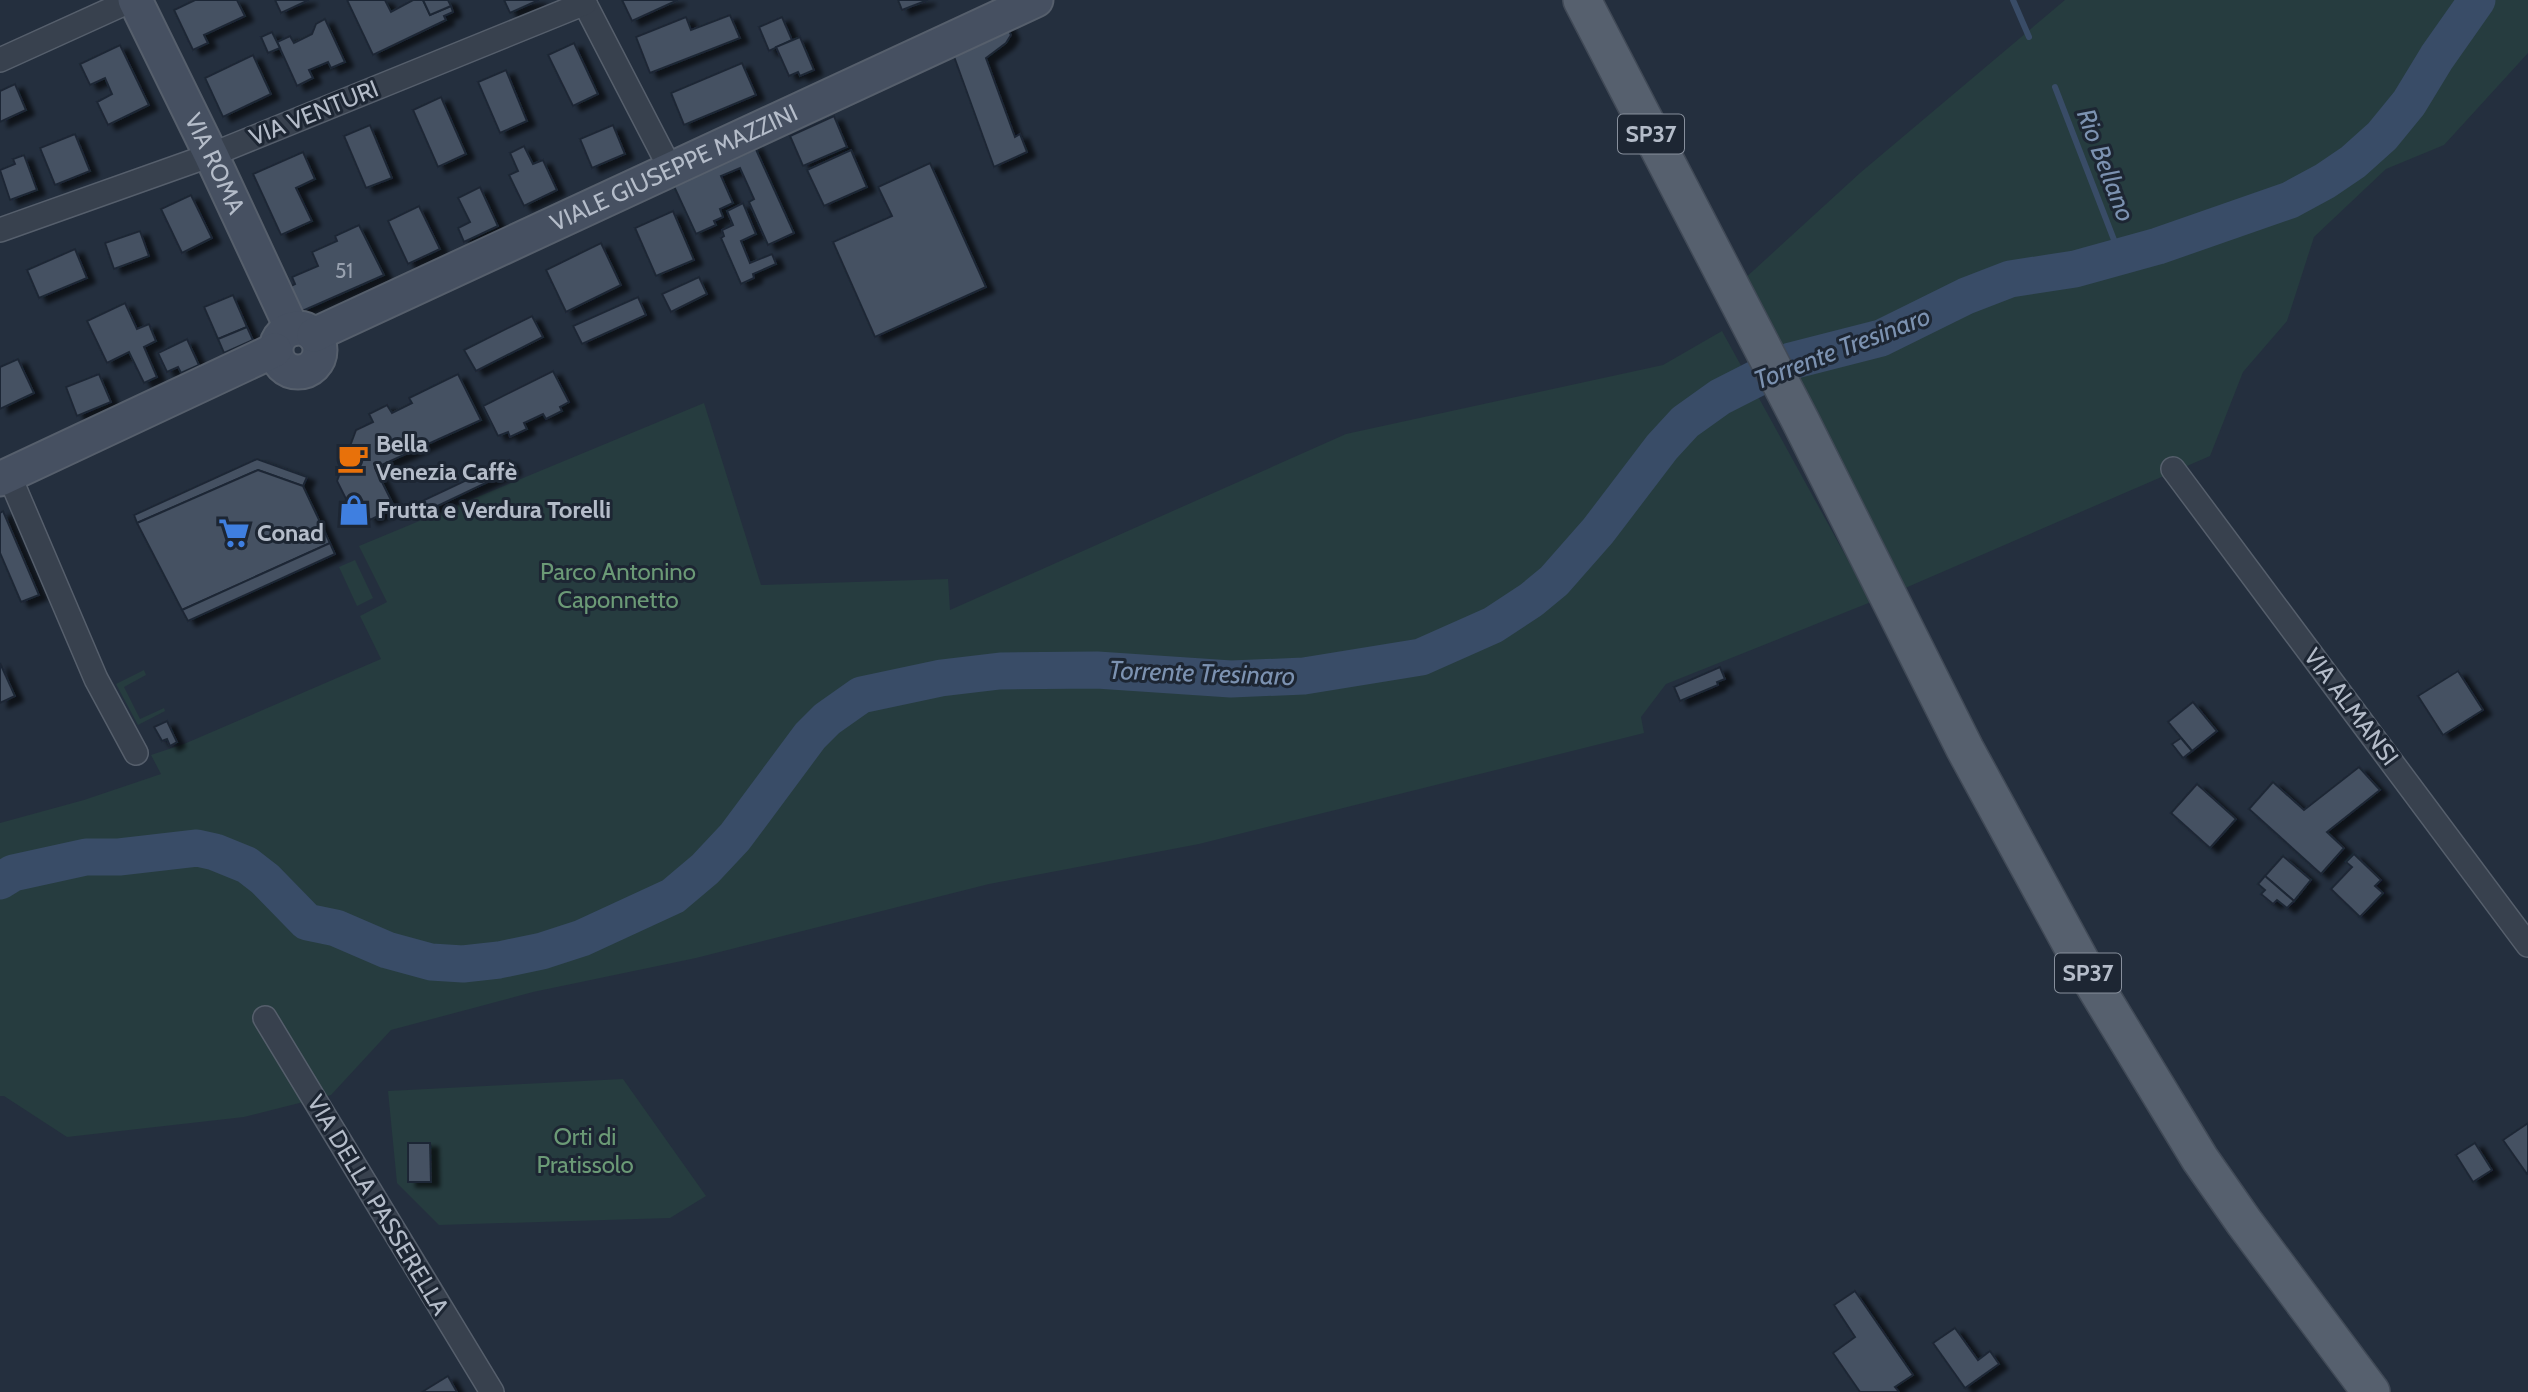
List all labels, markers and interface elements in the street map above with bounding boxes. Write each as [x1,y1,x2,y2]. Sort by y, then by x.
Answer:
street label: VIA VENTURI [245,74,383,152]
street label: VIALE GIUSEPPE MAZZINI [546,98,802,237]
water label: Rio Bellano [2070,104,2142,226]
street label: VIA ROMA [179,108,251,219]
road number: SP37 [1618,114,1684,154]
house number: 51 [335,258,353,283]
water label: Torrente Tresinaro [1749,300,1935,396]
place label: Bella Venezia Caffè [376,429,517,486]
cafe icon: Bella Venezia Caffè [336,441,370,475]
shop icon: Frutta e Verdura Torelli [337,493,371,527]
place label: Frutta e Verdura Torelli [377,495,611,524]
supermarket icon: Conad [217,516,251,550]
place label: Conad [257,518,324,547]
park label: Parco Antonino Caponnetto [540,557,696,614]
street label: VIA ALMANSI [2298,642,2405,771]
water label: Torrente Tresinaro [1108,654,1296,692]
road number: SP37 [2055,954,2121,992]
street label: VIA DELLA PASSERELLA [301,1090,456,1320]
park label: Orti di Pratissolo [536,1122,634,1179]

